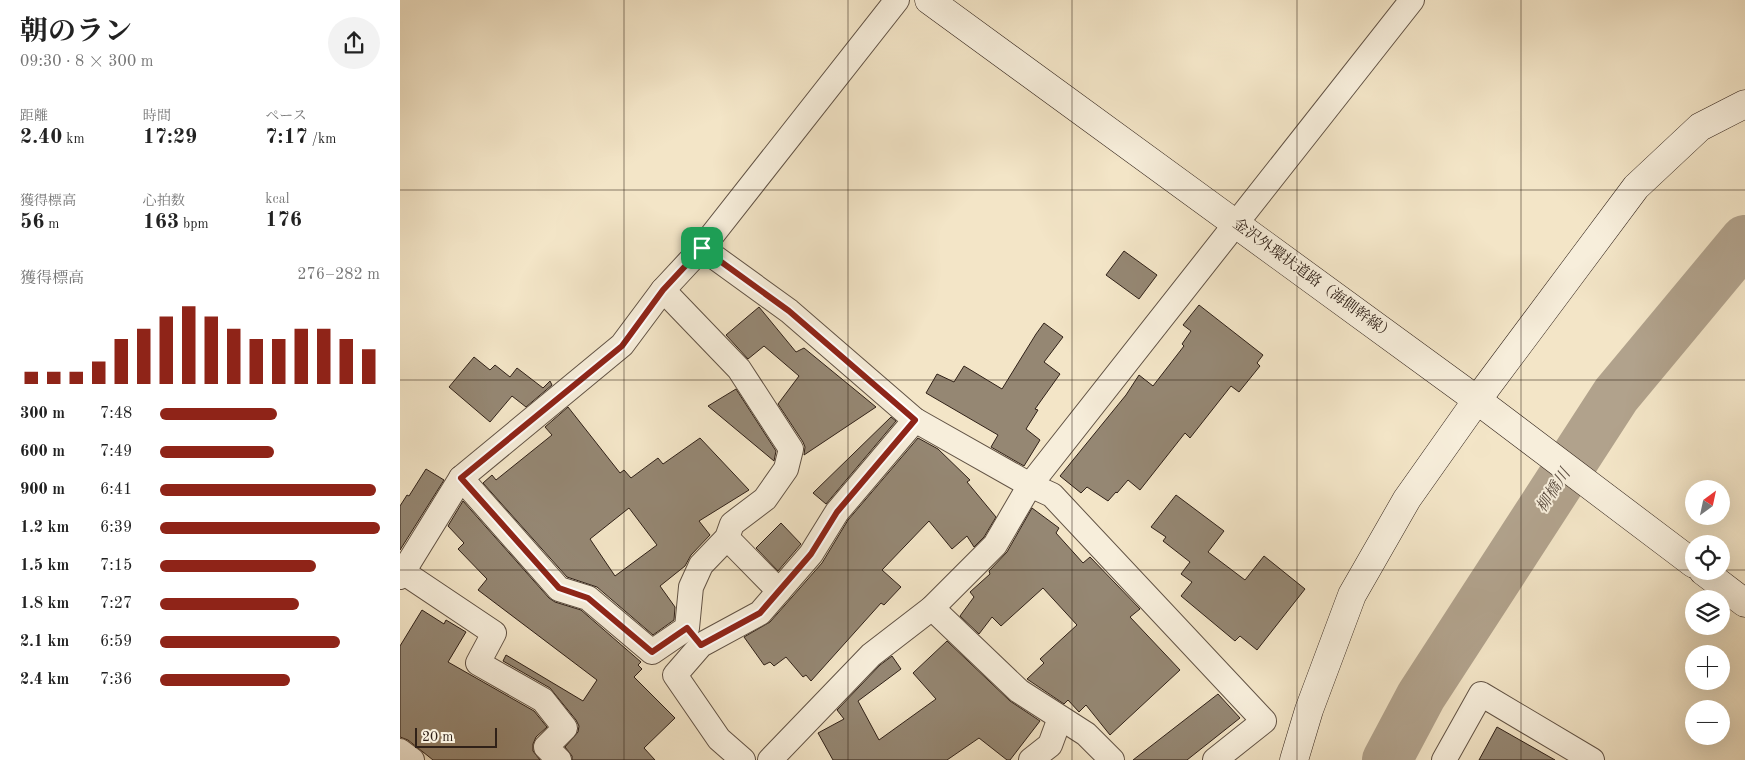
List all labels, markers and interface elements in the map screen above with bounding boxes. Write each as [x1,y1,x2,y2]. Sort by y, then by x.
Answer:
button: share [328,17,380,69]
text: 朝のラン [20,19,132,47]
text: 09:30 · 8 × 300 m [20,54,153,70]
text: 距離 [20,109,48,123]
text: 時間 [143,109,171,123]
text: ペース [265,109,307,123]
text: 2.40 [20,127,62,148]
text: 17:29 [143,127,197,148]
text: 7:17 [265,127,308,148]
text: km [62,132,85,146]
text: /km [308,132,336,146]
text: kcal [265,192,289,206]
text: 獲得標高 [20,194,76,208]
text: 心拍数 [143,194,185,208]
text: 176 [265,210,302,231]
text: 56 [20,212,44,233]
text: 163 [143,212,179,233]
street label: 金沢外環状道路（海側幹線） [1230,215,1397,343]
text: m [44,217,59,231]
text: bpm [179,217,209,231]
pin [681,227,723,269]
icon: arrive [688,234,716,262]
text: 276–282 m [297,267,380,283]
text: 獲得標高 [20,271,84,287]
text: 300 m [20,406,65,422]
text: 7:48 [100,406,132,422]
text: 600 m [20,444,65,460]
text: 7:49 [100,444,132,460]
water label: 柳橋川 [1533,464,1575,515]
north arrow [1685,480,1730,525]
map controls [1685,480,1730,745]
text: 900 m [20,482,65,498]
text: 6:41 [100,482,132,498]
text: 1.2 km [20,520,69,536]
text: 6:39 [100,520,132,536]
button: locate [1685,535,1730,580]
text: 1.5 km [20,558,69,574]
text: 7:15 [100,558,132,574]
button: layers [1685,590,1730,635]
text: 1.8 km [20,596,69,612]
text: 7:27 [100,596,132,612]
text: 2.1 km [20,634,69,650]
text: 6:59 [100,634,132,650]
button: + [1685,645,1730,690]
text: 2.4 km [20,672,69,688]
text: 7:36 [100,672,132,688]
button: − [1685,700,1730,745]
scale bar [415,725,498,748]
text: 20 m [422,730,453,744]

